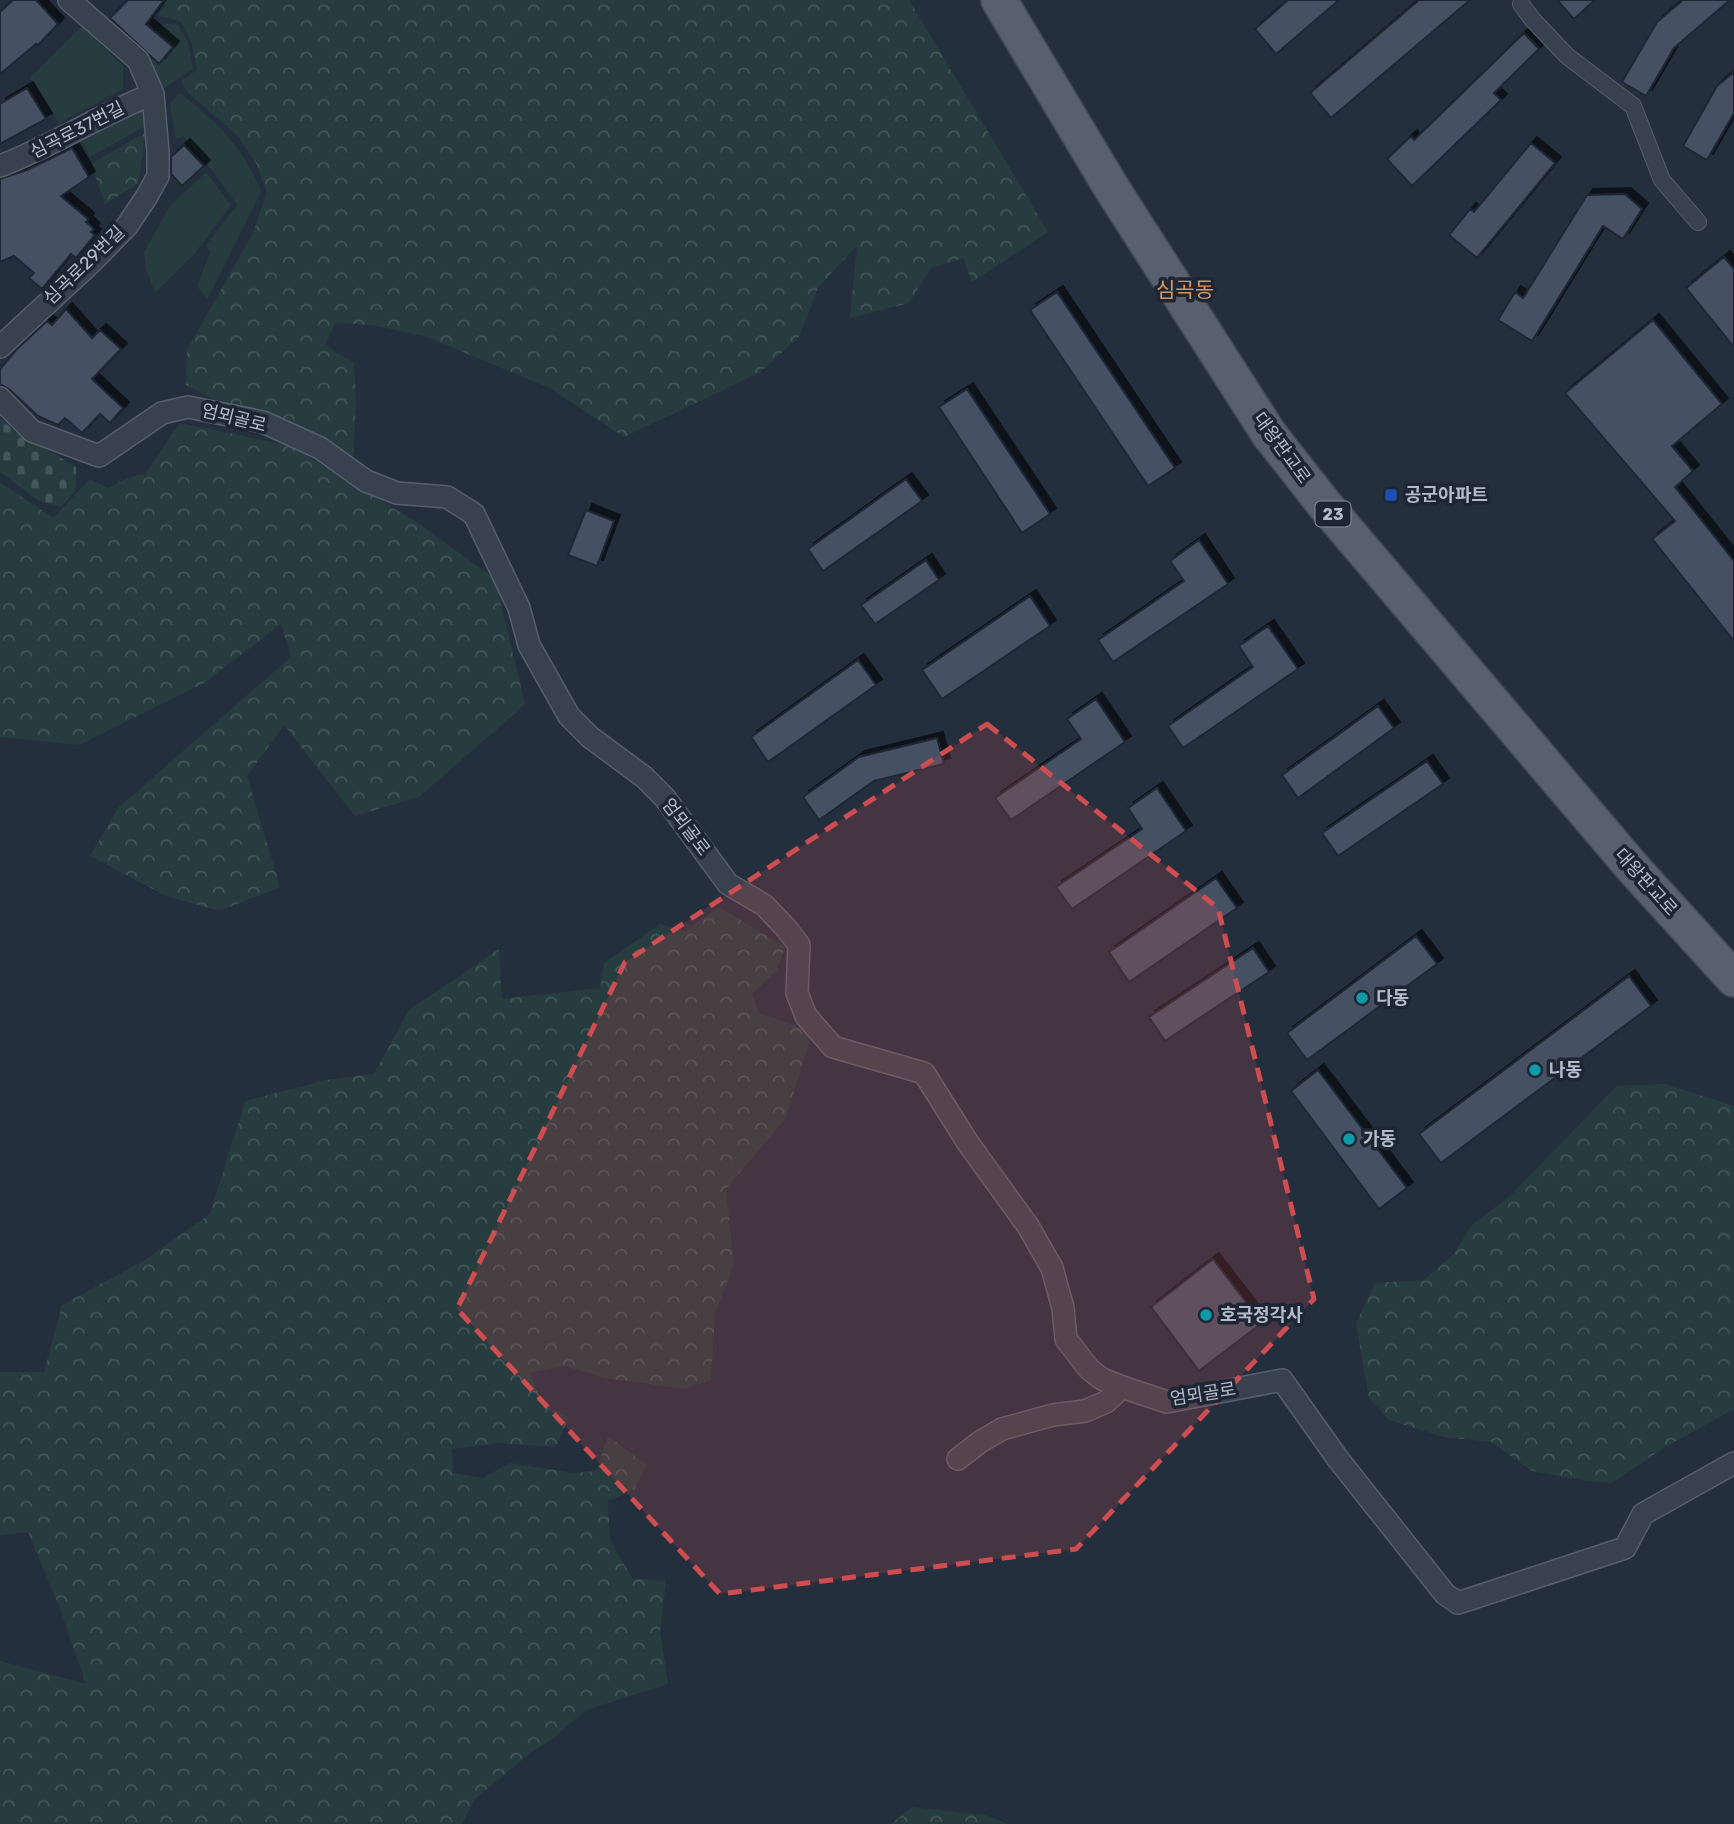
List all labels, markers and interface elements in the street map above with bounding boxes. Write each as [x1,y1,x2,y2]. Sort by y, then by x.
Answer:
street label: 심곡로37번길 [26,97,128,163]
street label: 심곡로29번길 [39,221,129,309]
district label: 심곡동 [1156,277,1214,302]
street label: 엄뫼골로 [199,399,269,437]
street label: 대왕판교로 [1249,408,1315,488]
place label: 공군아파트 [1405,484,1488,506]
marker: 공군아파트 [1383,487,1399,503]
road number: 23 [1316,502,1350,526]
street label: 엄뫼골로 [657,794,715,860]
street label: 대왕판교로 [1610,844,1682,920]
place label: 다동 [1376,987,1409,1009]
marker: 다동 [1354,990,1370,1006]
place label: 나동 [1549,1059,1582,1081]
marker: 나동 [1527,1062,1543,1078]
place label: 가동 [1363,1128,1396,1150]
marker: 가동 [1341,1131,1357,1147]
place label: 호국정각사 [1220,1304,1303,1326]
marker: 호국정각사 [1198,1307,1214,1323]
street label: 엄뫼골로 [1169,1378,1237,1410]

